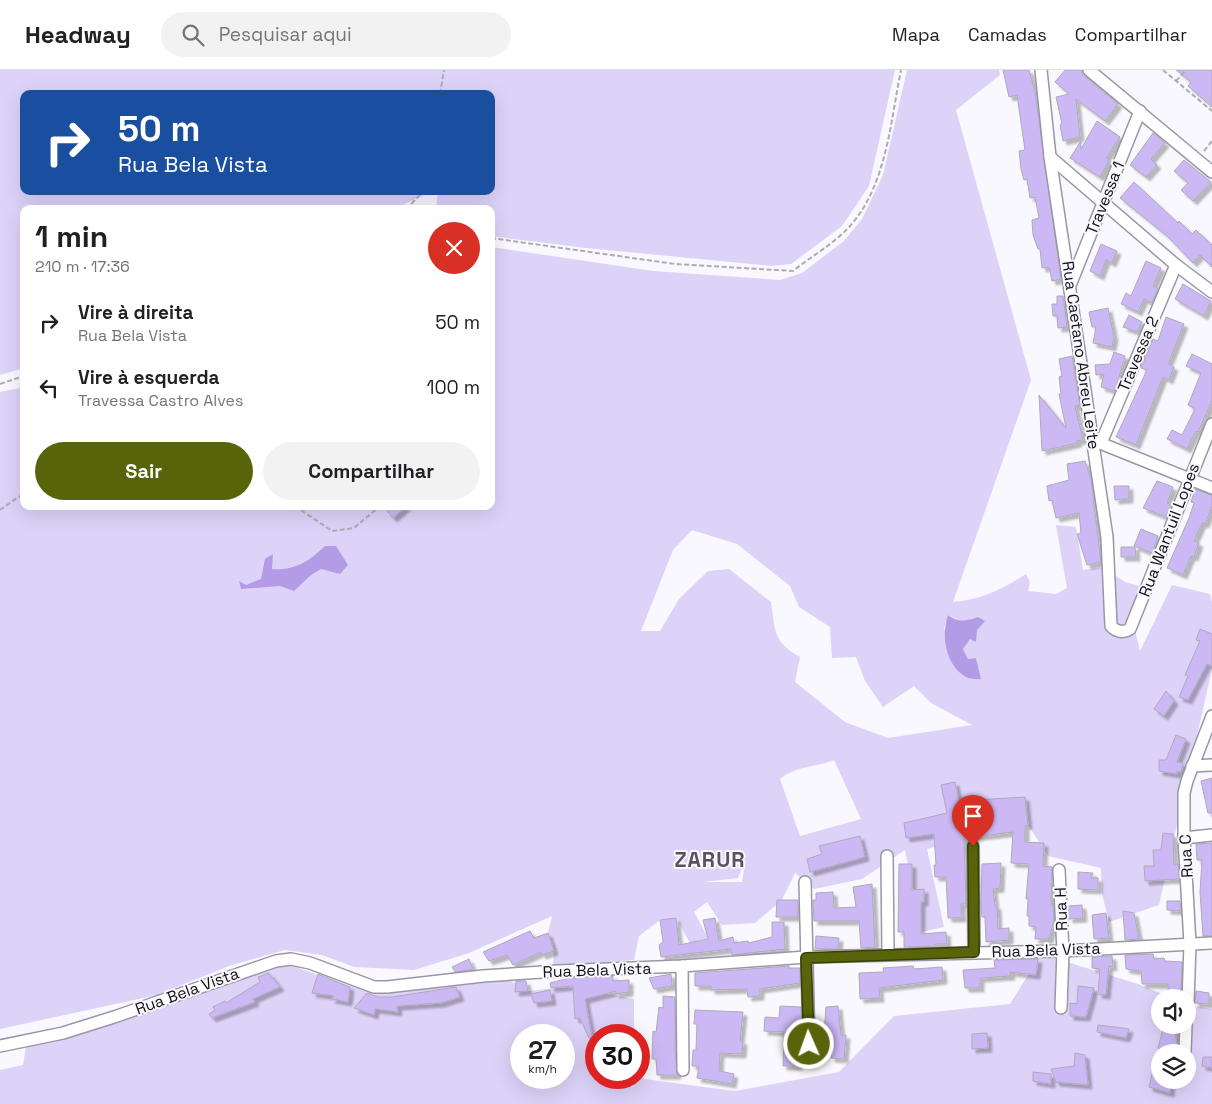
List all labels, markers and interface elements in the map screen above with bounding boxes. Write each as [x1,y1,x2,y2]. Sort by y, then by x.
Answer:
search box [161,12,511,57]
text: Headway [25,19,131,50]
icon: search [179,21,207,49]
text: Pesquisar aqui [219,22,352,47]
text: Mapa [892,23,940,46]
text: Camadas [968,23,1047,46]
text: Compartilhar [1075,23,1187,46]
text: 50 m [118,107,200,151]
icon: right [35,110,100,175]
text: Rua Bela Vista [118,150,268,178]
street label: Travessa 1 [1081,158,1129,238]
text: 1 min [35,217,108,256]
button: close [428,222,480,274]
text: 210 m · 17:36 [35,256,130,277]
street label: Rua Caetano Abreu Leite [1057,260,1105,450]
text: Vire à direita [78,300,194,325]
icon: right [35,309,63,337]
text: 50 m [435,310,480,335]
street label: Travessa 2 [1113,313,1163,395]
text: Rua Bela Vista [78,325,187,346]
text: Vire à esquerda [78,365,220,390]
icon: left [35,374,63,402]
text: 100 m [426,375,480,400]
text: Travessa Castro Alves [78,390,243,411]
button: Sair [35,442,253,500]
button: Compartilhar [263,442,480,500]
street label: Rua Wantuil Lopes [1134,460,1204,600]
pin [952,795,994,846]
icon: arrive [959,802,987,830]
street label: Rua C [1174,834,1198,878]
district label: ZARUR [674,846,746,873]
street label: Rua H [1050,887,1072,931]
street label: Rua Bela Vista [991,938,1101,962]
street label: Rua Bela Vista [542,958,652,982]
street label: Rua Bela Vista [132,963,242,1019]
map controls [1151,989,1196,1089]
button: sound [1151,989,1196,1034]
position arrow [782,1017,834,1069]
speed limit sign: 30 [585,1024,650,1089]
text: 27 [528,1034,557,1066]
button: layers [1151,1044,1196,1089]
text: km/h [528,1061,557,1077]

